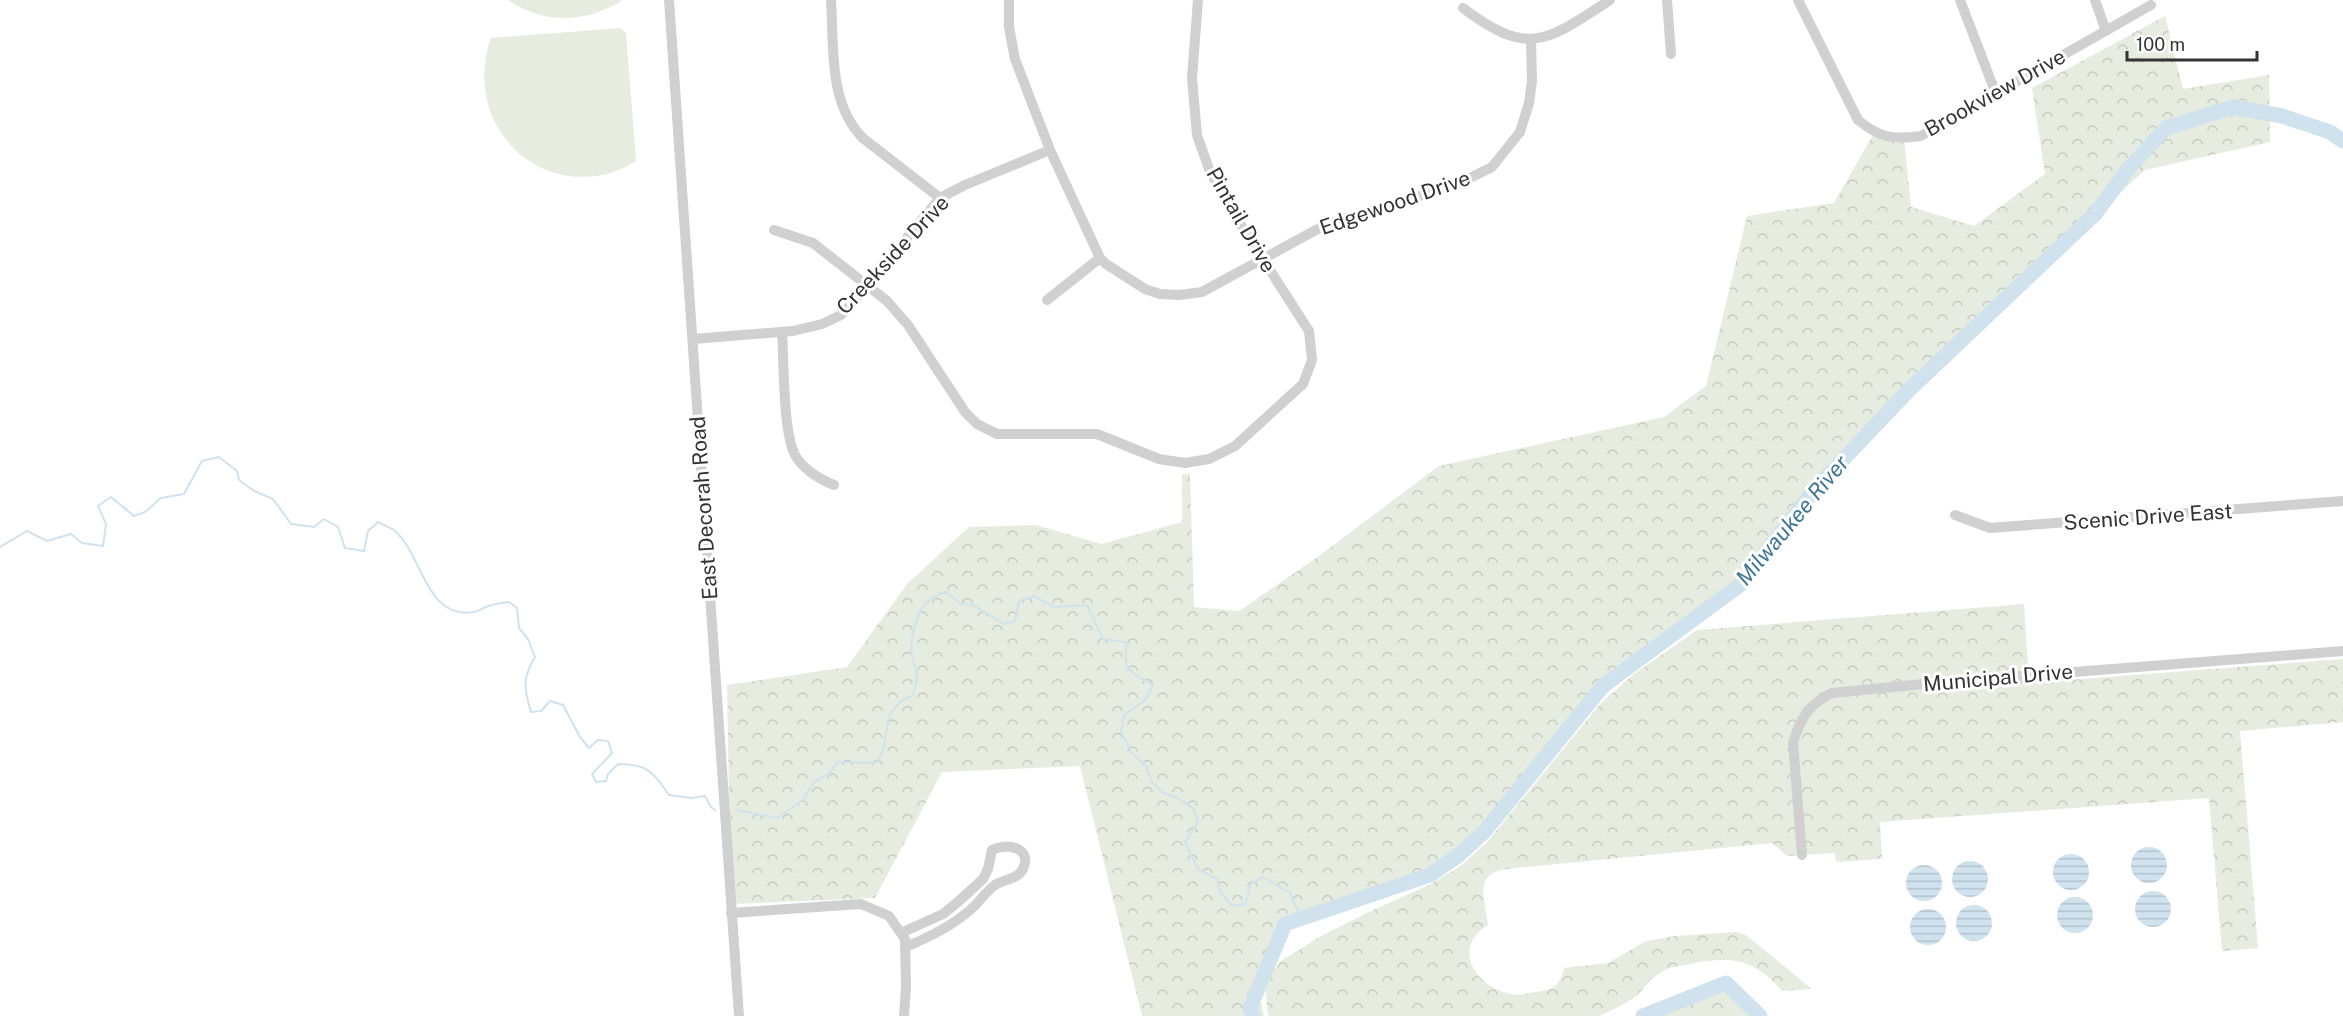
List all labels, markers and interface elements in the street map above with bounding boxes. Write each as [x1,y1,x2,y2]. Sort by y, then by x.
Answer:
scale bar [2127,24,2258,62]
text: 100 m [2136,34,2185,55]
street label: Brookview Drive [1920,44,2070,142]
street label: Pintail Drive [1201,163,1282,277]
street label: Edgewood Drive [1316,165,1473,240]
street label: Creekside Drive [831,190,954,319]
street label: East Decorah Road [685,415,722,601]
water label: Milwaukee River [1730,449,1854,590]
street label: Scenic Drive East [2063,498,2233,535]
street label: Municipal Drive [1922,658,2074,697]

